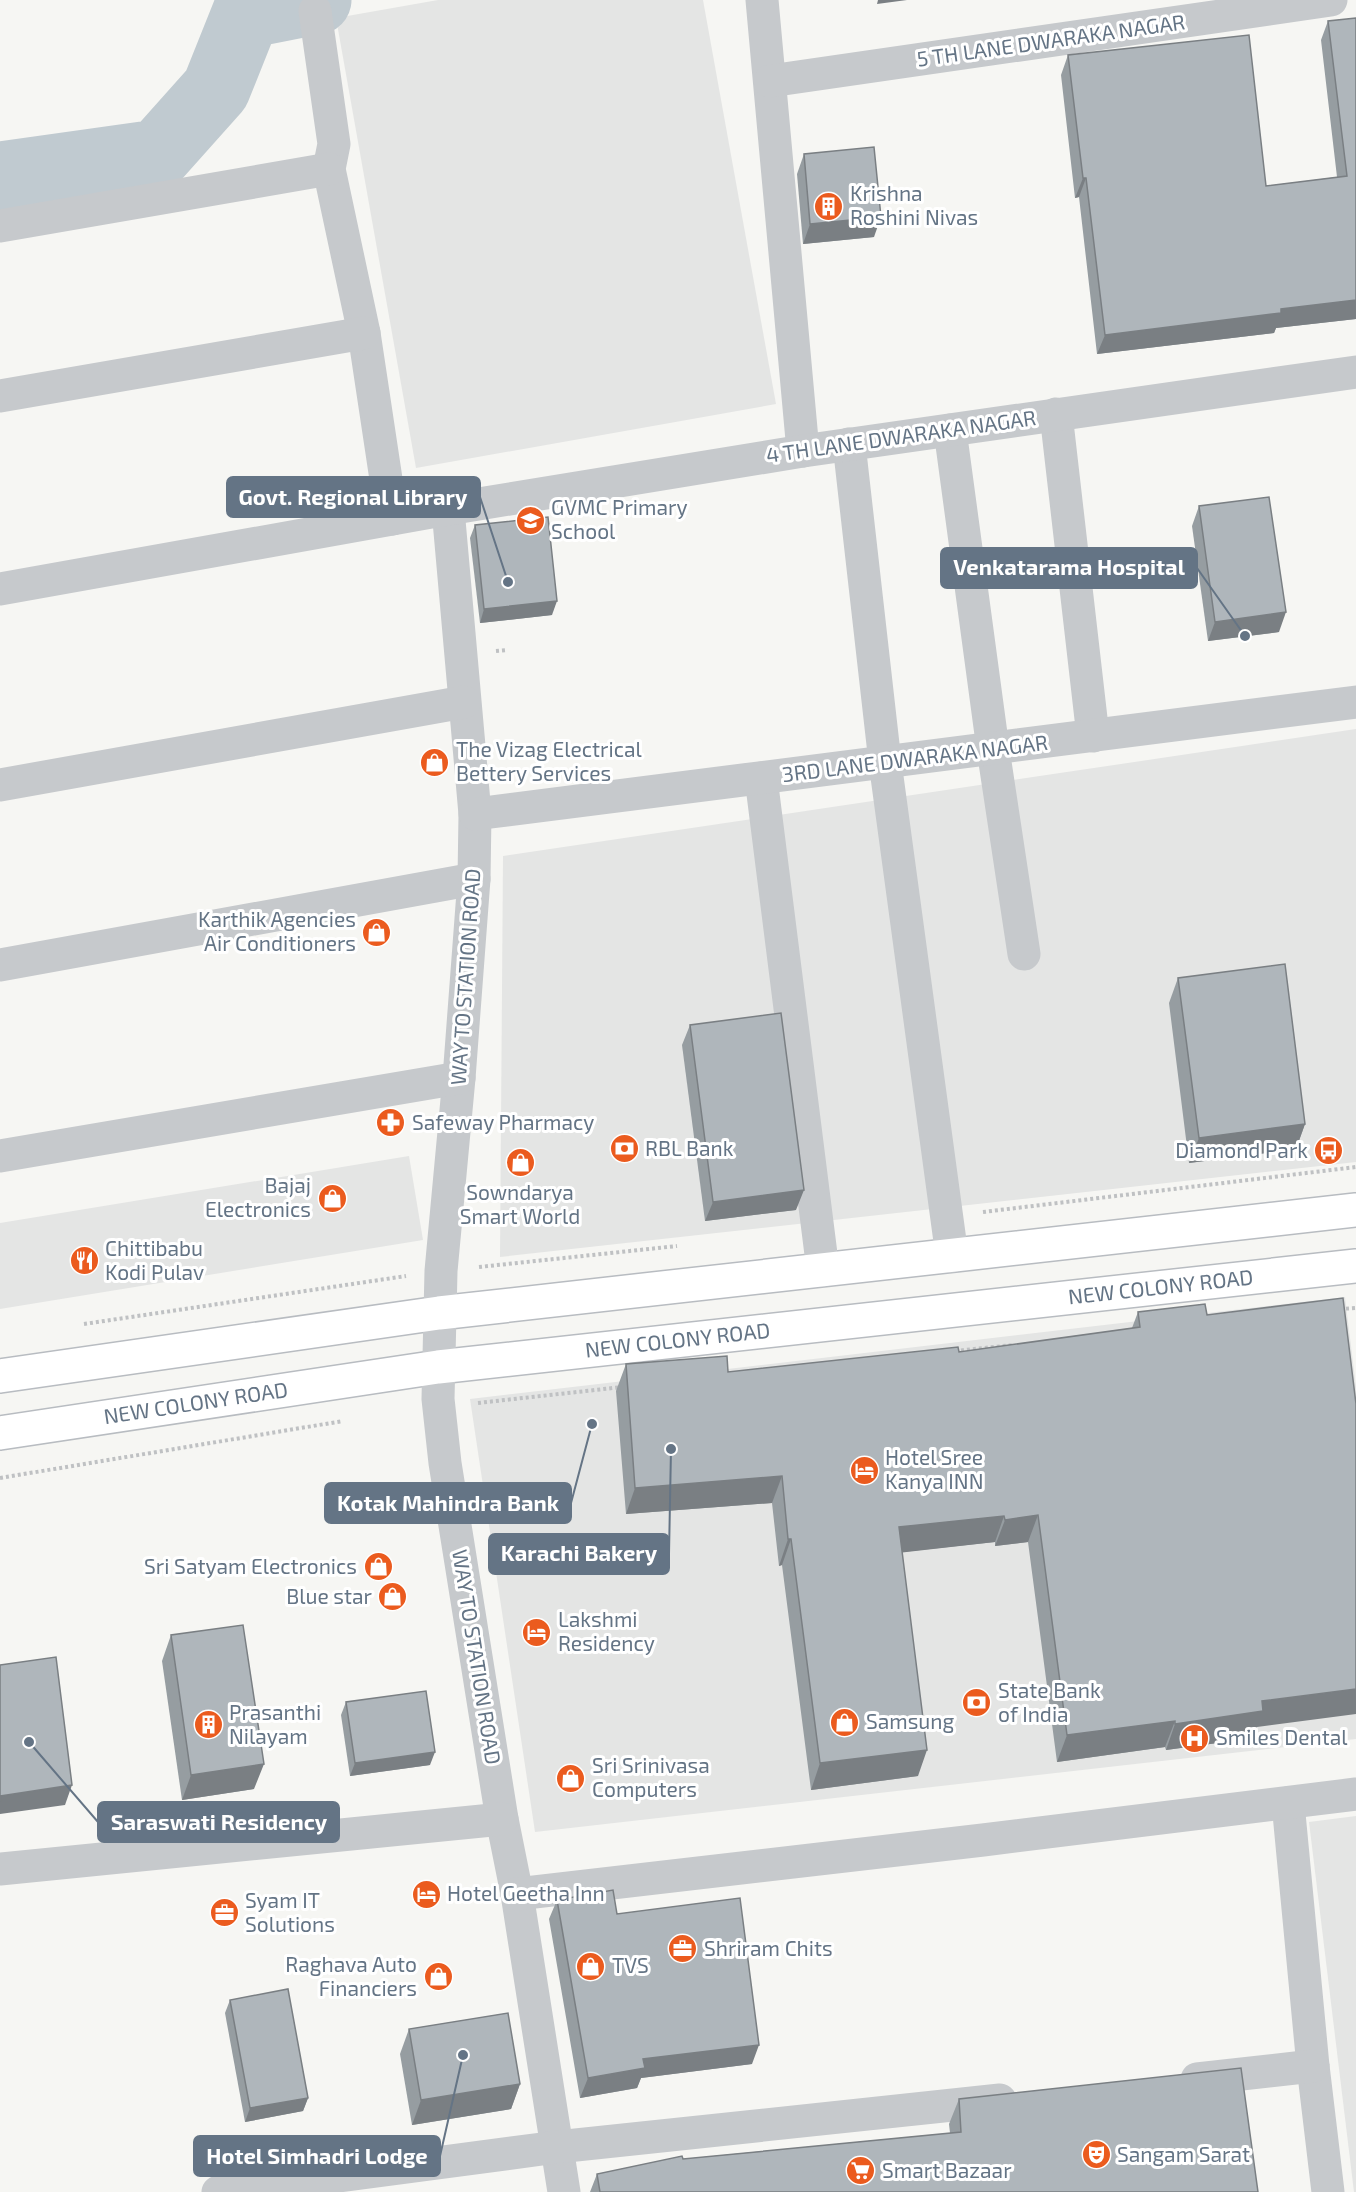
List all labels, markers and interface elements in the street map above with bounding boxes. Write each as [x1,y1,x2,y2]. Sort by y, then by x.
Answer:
street label: 5 TH LANE DWARAKA NAGAR [915,8,1187,71]
place label: Krishna Roshini Nivas [850,180,978,229]
building icon: Krishna Roshini Nivas [813,190,845,222]
street label: 4 TH LANE DWARAKA NAGAR [764,404,1037,467]
callout: Govt. Regional Library [227,477,480,517]
text: Govt. Regional Library [239,483,468,510]
place label: GVMC Primary School [551,494,688,543]
school or university icon: GVMC Primary School [514,504,546,536]
callout: Venkatarama Hospital [941,548,1197,588]
text: Venkatarama Hospital [953,553,1186,579]
street label: 3RD LANE DWARAKA NAGAR [781,729,1049,786]
place label: The Vizag Electrical Bettery Services [456,736,642,785]
shop icon: The Vizag Electrical Bettery Services [419,746,451,778]
street label: WAY TO STATION ROAD [444,868,485,1086]
place label: Karthik Agencies Air Conditioners [198,906,356,955]
shop icon: Karthik Agencies Air Conditioners [361,916,393,948]
pharmacy icon: Safeway Pharmacy [375,1107,407,1139]
place label: Safeway Pharmacy [412,1109,594,1134]
bank icon: RBL Bank [608,1133,640,1165]
place label: RBL Bank [645,1135,734,1160]
bus stop icon: Diamond Park [1313,1135,1345,1167]
place label: Diamond Park [1175,1137,1308,1162]
shop icon: Sowndarya Smart World [504,1146,536,1178]
place label: Bajaj Electronics [205,1172,311,1221]
place label: Sowndarya Smart World [460,1179,580,1228]
shop icon: Bajaj Electronics [316,1182,348,1214]
place label: Chittibabu Kodi Pulav [105,1235,204,1284]
restaurant icon: Chittibabu Kodi Pulav [68,1245,100,1277]
street label: NEW COLONY ROAD [1067,1263,1254,1309]
street label: NEW COLONY ROAD [584,1317,771,1362]
street label: NEW COLONY ROAD [102,1376,289,1428]
place label: Hotel Sree Kanya INN [885,1444,983,1493]
hotel icon: Hotel Sree Kanya INN [848,1454,880,1486]
callout: Kotak Mahindra Bank [325,1483,571,1523]
text: Kotak Mahindra Bank [337,1489,560,1515]
callout: Karachi Bakery [489,1534,669,1574]
text: Karachi Bakery [501,1539,658,1566]
street label: WAY TO STATION ROAD [448,1547,507,1766]
shop icon: Sri Satyam Electronics [362,1551,394,1583]
place label: Sri Satyam Electronics [144,1553,357,1578]
shop icon: Blue star [377,1581,409,1613]
place label: Blue star [286,1583,373,1608]
place label: Lakshmi Residency [558,1606,655,1655]
hotel icon: Lakshmi Residency [521,1616,553,1648]
place label: State Bank of India [998,1677,1101,1726]
bank icon: State Bank of India [961,1687,993,1719]
place label: Prasanthi Nilayam [229,1699,321,1748]
shop icon: Samsung [829,1706,861,1738]
place label: Samsung [866,1708,955,1733]
building icon: Prasanthi Nilayam [192,1709,224,1741]
hospital icon: Smiles Dental [1179,1722,1211,1754]
place label: Smiles Dental [1216,1724,1348,1749]
place label: Sri Srinivasa Computers [592,1752,710,1801]
shop icon: Sri Srinivasa Computers [555,1762,587,1794]
callout: Saraswati Residency [98,1802,339,1842]
text: Saraswati Residency [111,1808,328,1835]
hotel icon: Hotel Geetha Inn [410,1878,442,1910]
place label: Hotel Geetha Inn [447,1880,605,1905]
place label: Syam IT Solutions [245,1887,335,1936]
office icon: Syam IT Solutions [208,1897,240,1929]
office icon: Shriram Chits [667,1933,699,1965]
place label: Shriram Chits [704,1935,833,1960]
shop icon: TVS [575,1950,607,1982]
place label: Raghava Auto Financiers [285,1951,417,2000]
place label: TVS [612,1952,649,1977]
shop icon: Raghava Auto Financiers [422,1961,454,1993]
callout: Hotel Simhadri Lodge [194,2136,440,2176]
theatre icon: Sangam Sarat [1080,2139,1112,2171]
place label: Sangam Sarat [1117,2141,1250,2166]
text: Hotel Simhadri Lodge [206,2142,428,2168]
supermarket icon: Smart Bazaar [845,2155,877,2187]
place label: Smart Bazaar [882,2157,1012,2182]

